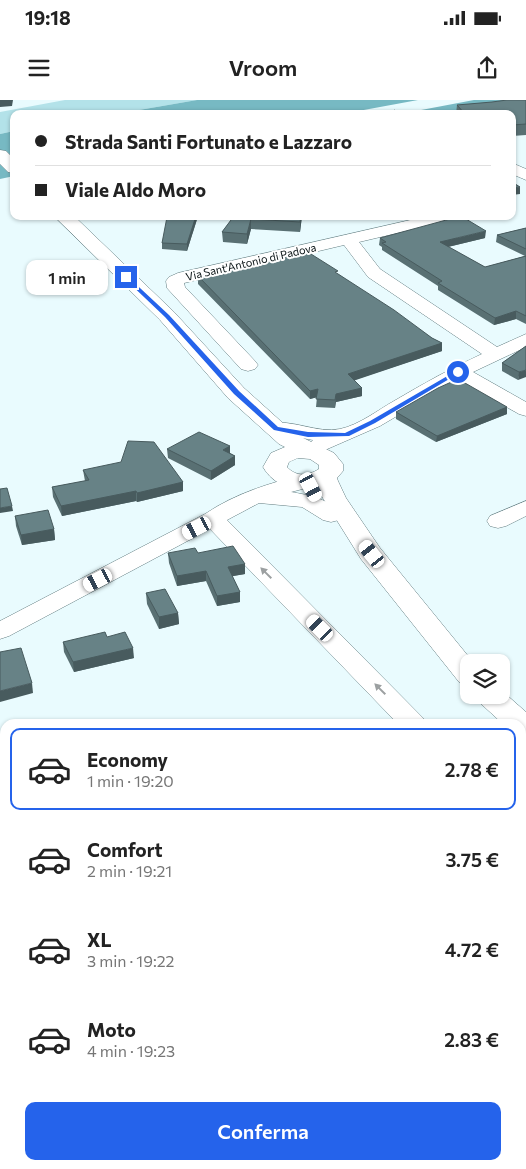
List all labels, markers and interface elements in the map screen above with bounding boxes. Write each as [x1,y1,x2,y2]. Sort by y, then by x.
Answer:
text: 19:18 [25,6,71,29]
icon: menu [25,54,53,82]
text: Vroom [229,54,297,81]
icon: share [473,54,501,82]
text: Strada Santi Fortunato e Lazzaro [65,130,352,153]
text: Viale Aldo Moro [65,178,206,201]
street label: Via Sant'Antonio di Padova [184,240,317,283]
callout: 1 min [26,260,108,294]
route end [115,266,137,288]
text: 1 min [48,268,86,287]
route start [447,361,469,383]
car [297,470,324,504]
car [180,515,213,541]
car [356,538,387,570]
car [81,567,114,593]
one-way arrow [260,567,272,579]
car [304,612,335,644]
map controls [460,654,510,704]
button: layers [460,654,510,704]
one-way arrow [374,683,386,695]
icon: car [27,747,72,792]
text: Economy [87,748,168,771]
text: 2.78 € [445,758,499,781]
text: 1 min · 19:20 [87,771,174,790]
icon: car [27,837,72,882]
text: Comfort [87,838,163,861]
text: 3.75 € [445,848,499,871]
text: 2 min · 19:21 [87,861,172,880]
icon: car [27,927,72,972]
text: XL [87,928,112,951]
text: 4.72 € [445,938,499,961]
text: 3 min · 19:22 [87,951,174,970]
icon: car [27,1017,72,1062]
text: Moto [87,1018,136,1041]
text: 2.83 € [444,1028,499,1051]
text: 4 min · 19:23 [87,1041,175,1060]
button: Conferma [25,1102,501,1160]

